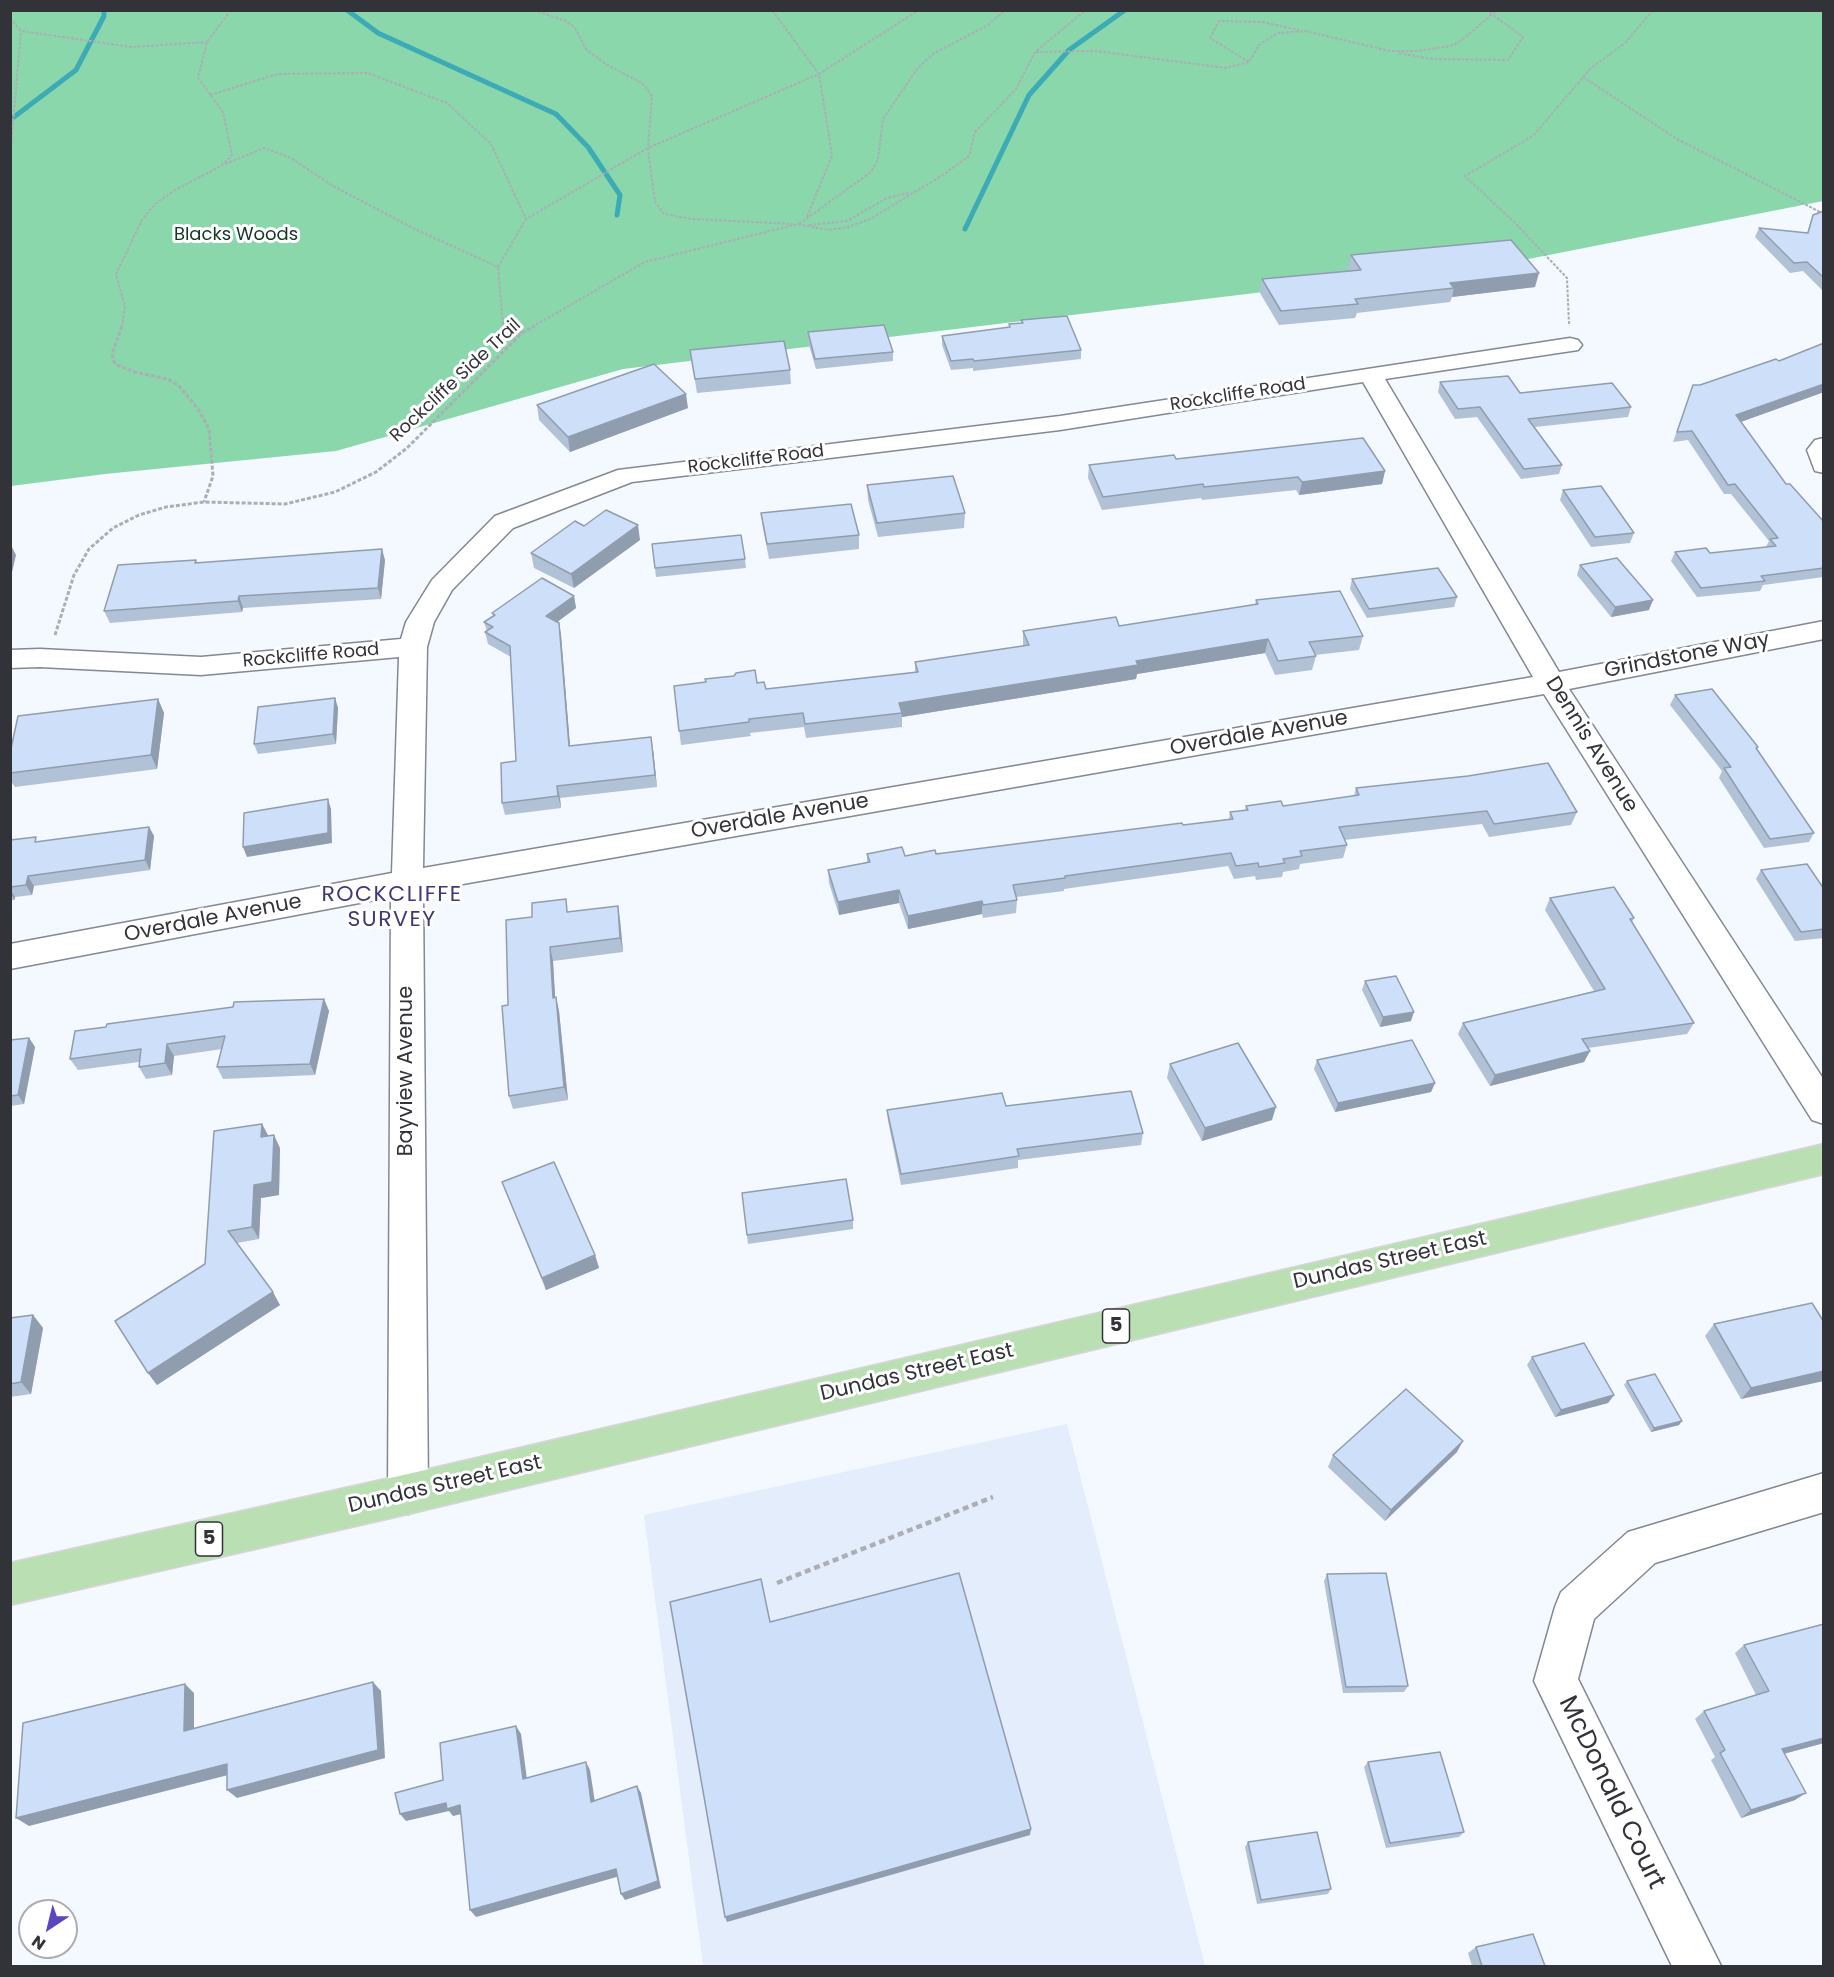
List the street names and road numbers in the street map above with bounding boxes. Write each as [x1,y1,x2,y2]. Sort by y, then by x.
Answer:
street label: Rockcliffe Side Trail [386,315,526,447]
street label: Rockcliffe Road [1169,374,1307,416]
street label: Rockcliffe Road [687,441,825,479]
street label: Grindstone Way [1602,628,1772,684]
street label: Rockcliffe Road [242,639,380,673]
street label: Dennis Avenue [1539,672,1643,818]
street label: Overdale Avenue [1168,706,1350,762]
street label: Overdale Avenue [689,789,871,845]
street label: Overdale Avenue [122,889,304,949]
street label: Bayview Avenue [394,986,420,1156]
street label: Dundas Street East [1291,1227,1489,1295]
road number: 5 [1102,1309,1130,1343]
street label: Dundas Street East [818,1339,1016,1407]
street label: Dundas Street East [346,1451,544,1519]
road number: 5 [196,1522,222,1556]
street label: McDonald Court [1551,1691,1671,1895]

